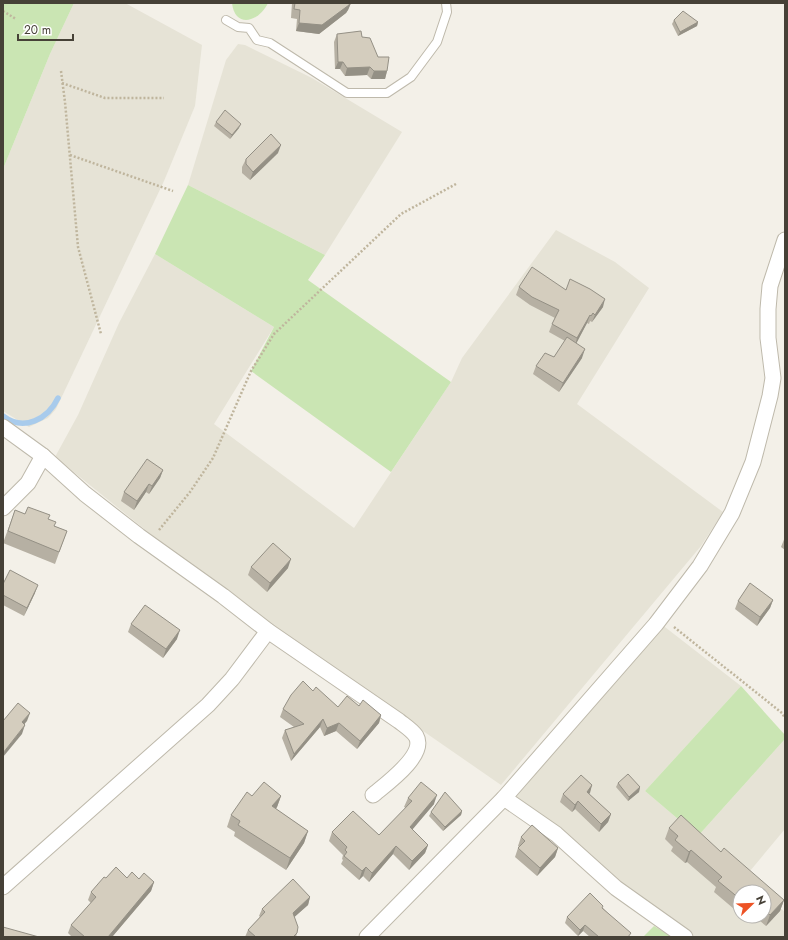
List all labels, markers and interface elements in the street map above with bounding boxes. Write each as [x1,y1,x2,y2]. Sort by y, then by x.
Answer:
scale bar [18,16,73,42]
text: 20 m [24,21,51,39]
north arrow [732,884,772,924]
text: N [752,893,770,907]

